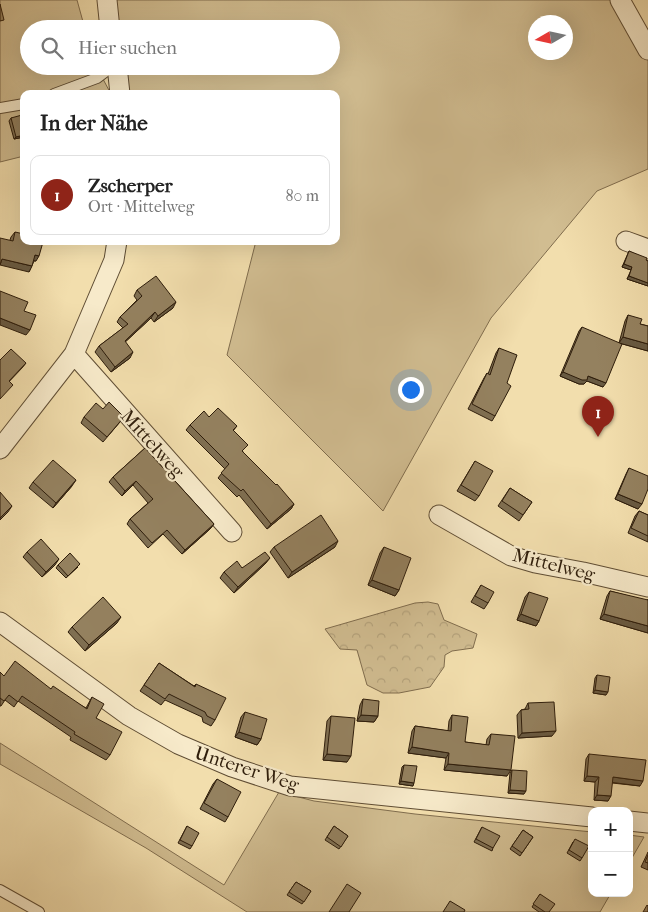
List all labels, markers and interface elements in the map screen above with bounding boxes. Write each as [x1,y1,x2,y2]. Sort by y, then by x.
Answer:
north arrow [528,15,573,60]
search box [20,20,340,75]
icon: search [38,34,66,62]
text: Hier suchen [78,37,177,59]
text: In der Nähe [40,111,148,135]
text: Zscherper [88,175,173,197]
text: 1 [54,186,60,205]
text: 80 m [285,186,319,205]
text: Ort · Mittelweg [88,197,194,216]
your location [398,377,424,403]
pin: 1 [582,396,614,437]
street label: Mittelweg [116,405,189,483]
street label: Mittelweg [510,544,598,586]
street label: Unterer Weg [192,742,302,796]
map controls [588,807,633,897]
button: + [588,807,633,852]
button: − [588,852,633,897]

